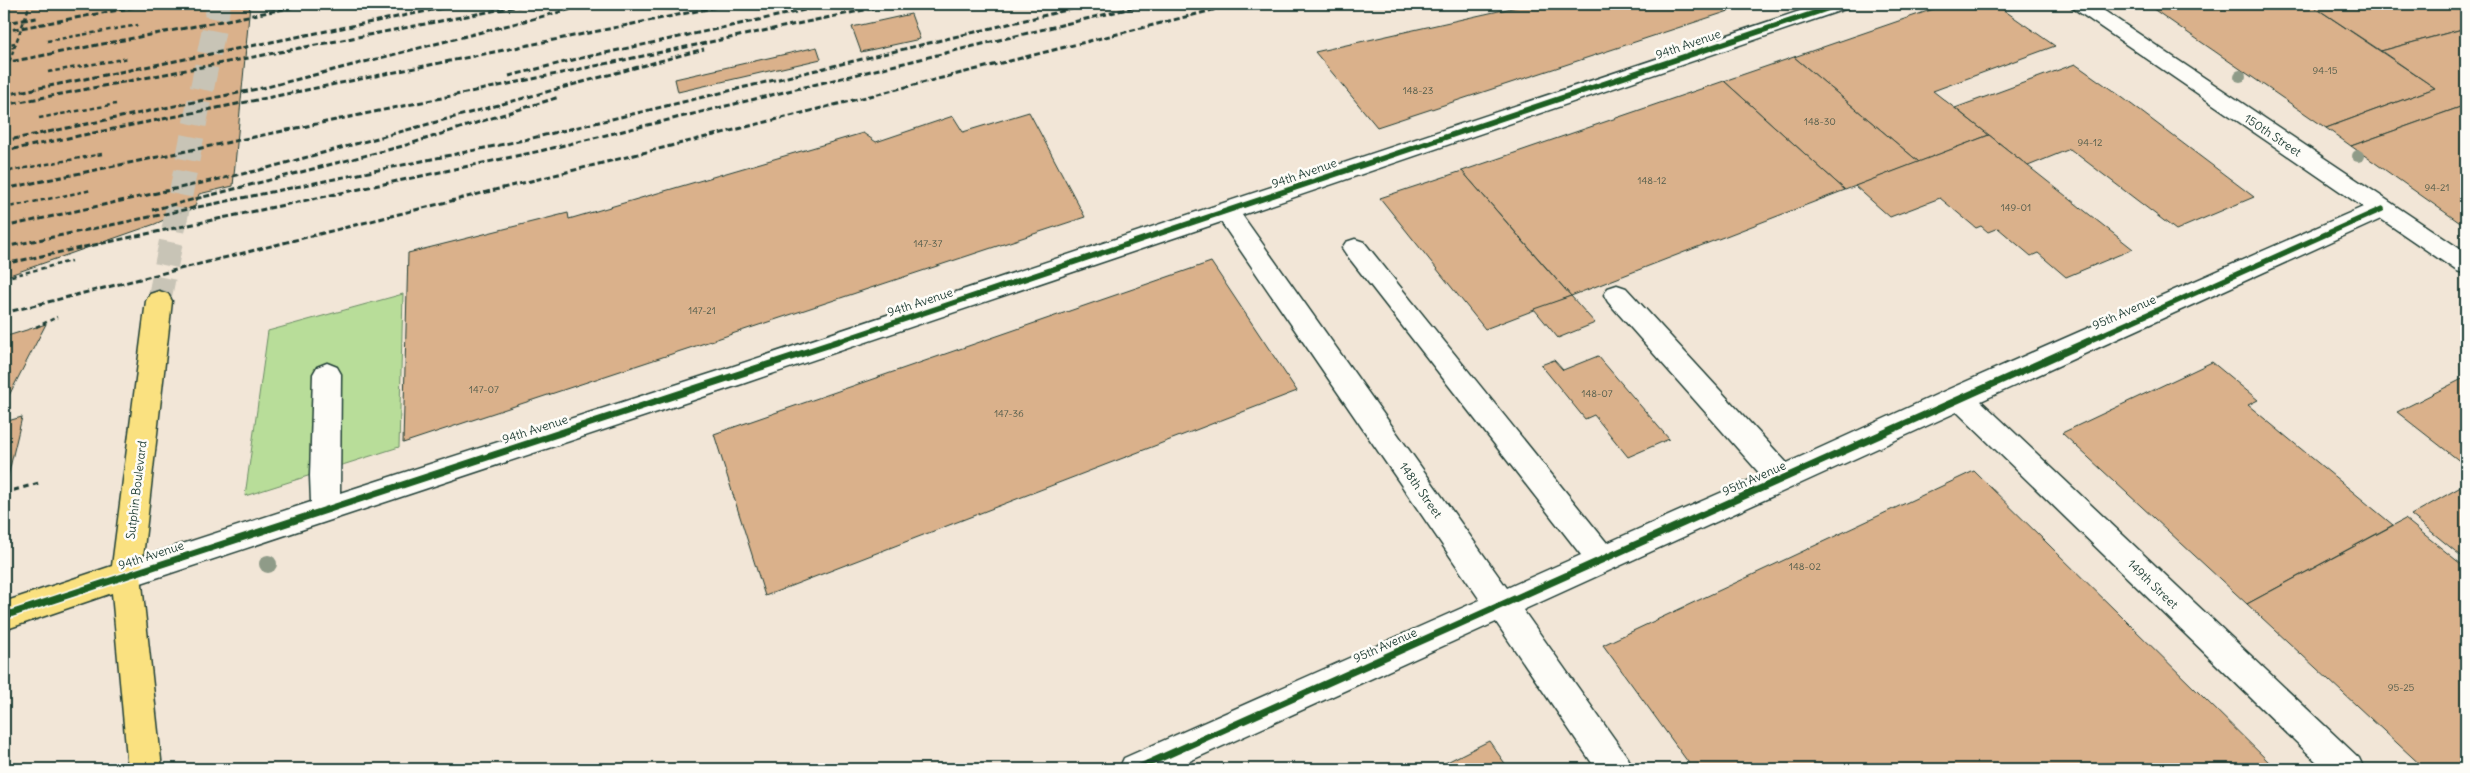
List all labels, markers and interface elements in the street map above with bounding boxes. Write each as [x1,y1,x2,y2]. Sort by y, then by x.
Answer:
street label: 94th Avenue [1653,26,1723,62]
house number: 94-15 [2312,64,2338,77]
house number: 148-23 [1403,84,1434,97]
street label: 150th Street [2242,110,2304,160]
house number: 148-30 [1804,115,1836,128]
house number: 94-12 [2078,136,2103,149]
street label: 94th Avenue [1269,155,1339,191]
house number: 148-12 [1638,174,1667,187]
house number: 94-21 [2425,181,2449,194]
house number: 149-01 [2001,201,2031,214]
house number: 147-37 [914,237,943,250]
street label: 94th Avenue [885,284,955,320]
street label: 95th Avenue [2090,291,2158,333]
house number: 147-21 [688,304,716,317]
house number: 147-07 [469,383,499,396]
house number: 148-07 [1581,387,1613,400]
house number: 147-36 [994,407,1024,420]
street label: 94th Avenue [500,411,570,447]
street label: Sutphin Boulevard [123,440,149,540]
street label: 95th Avenue [1720,457,1788,499]
street label: 148th Street [1396,459,1446,521]
street label: 94th Avenue [116,537,186,573]
street label: 149th Street [2125,556,2181,612]
house number: 148-02 [1789,560,1821,573]
street label: 95th Avenue [1351,624,1419,666]
house number: 95-25 [2388,681,2415,694]

